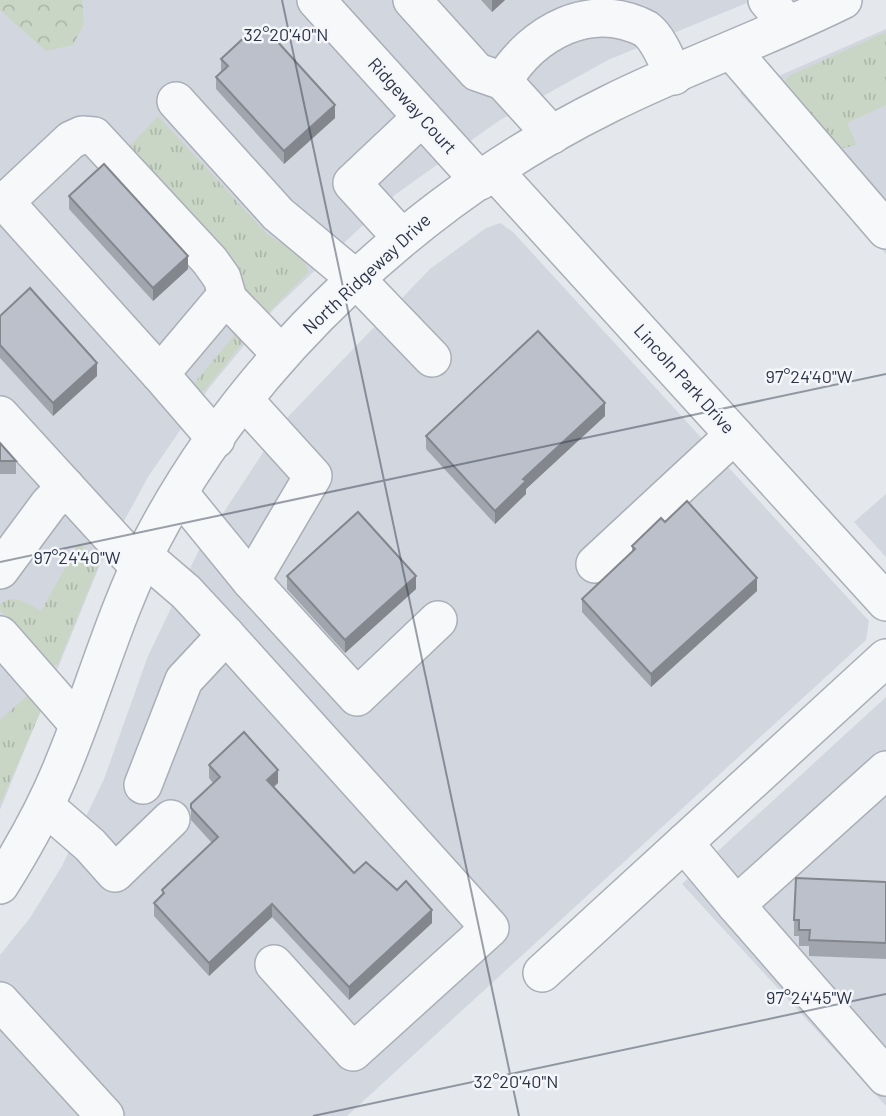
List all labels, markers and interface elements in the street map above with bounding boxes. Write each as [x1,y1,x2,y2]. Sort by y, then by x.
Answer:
text: 32°20'40"N [244,23,328,45]
street label: Ridgeway Court [364,53,462,158]
street label: North Ridgeway Drive [298,208,435,338]
street label: Lincoln Park Drive [630,319,740,438]
text: 97°24'40"W [766,365,853,387]
text: 97°24'40"W [34,546,121,568]
text: 97°24'45"W [766,986,852,1008]
text: 32°20'40"N [474,1070,558,1092]

